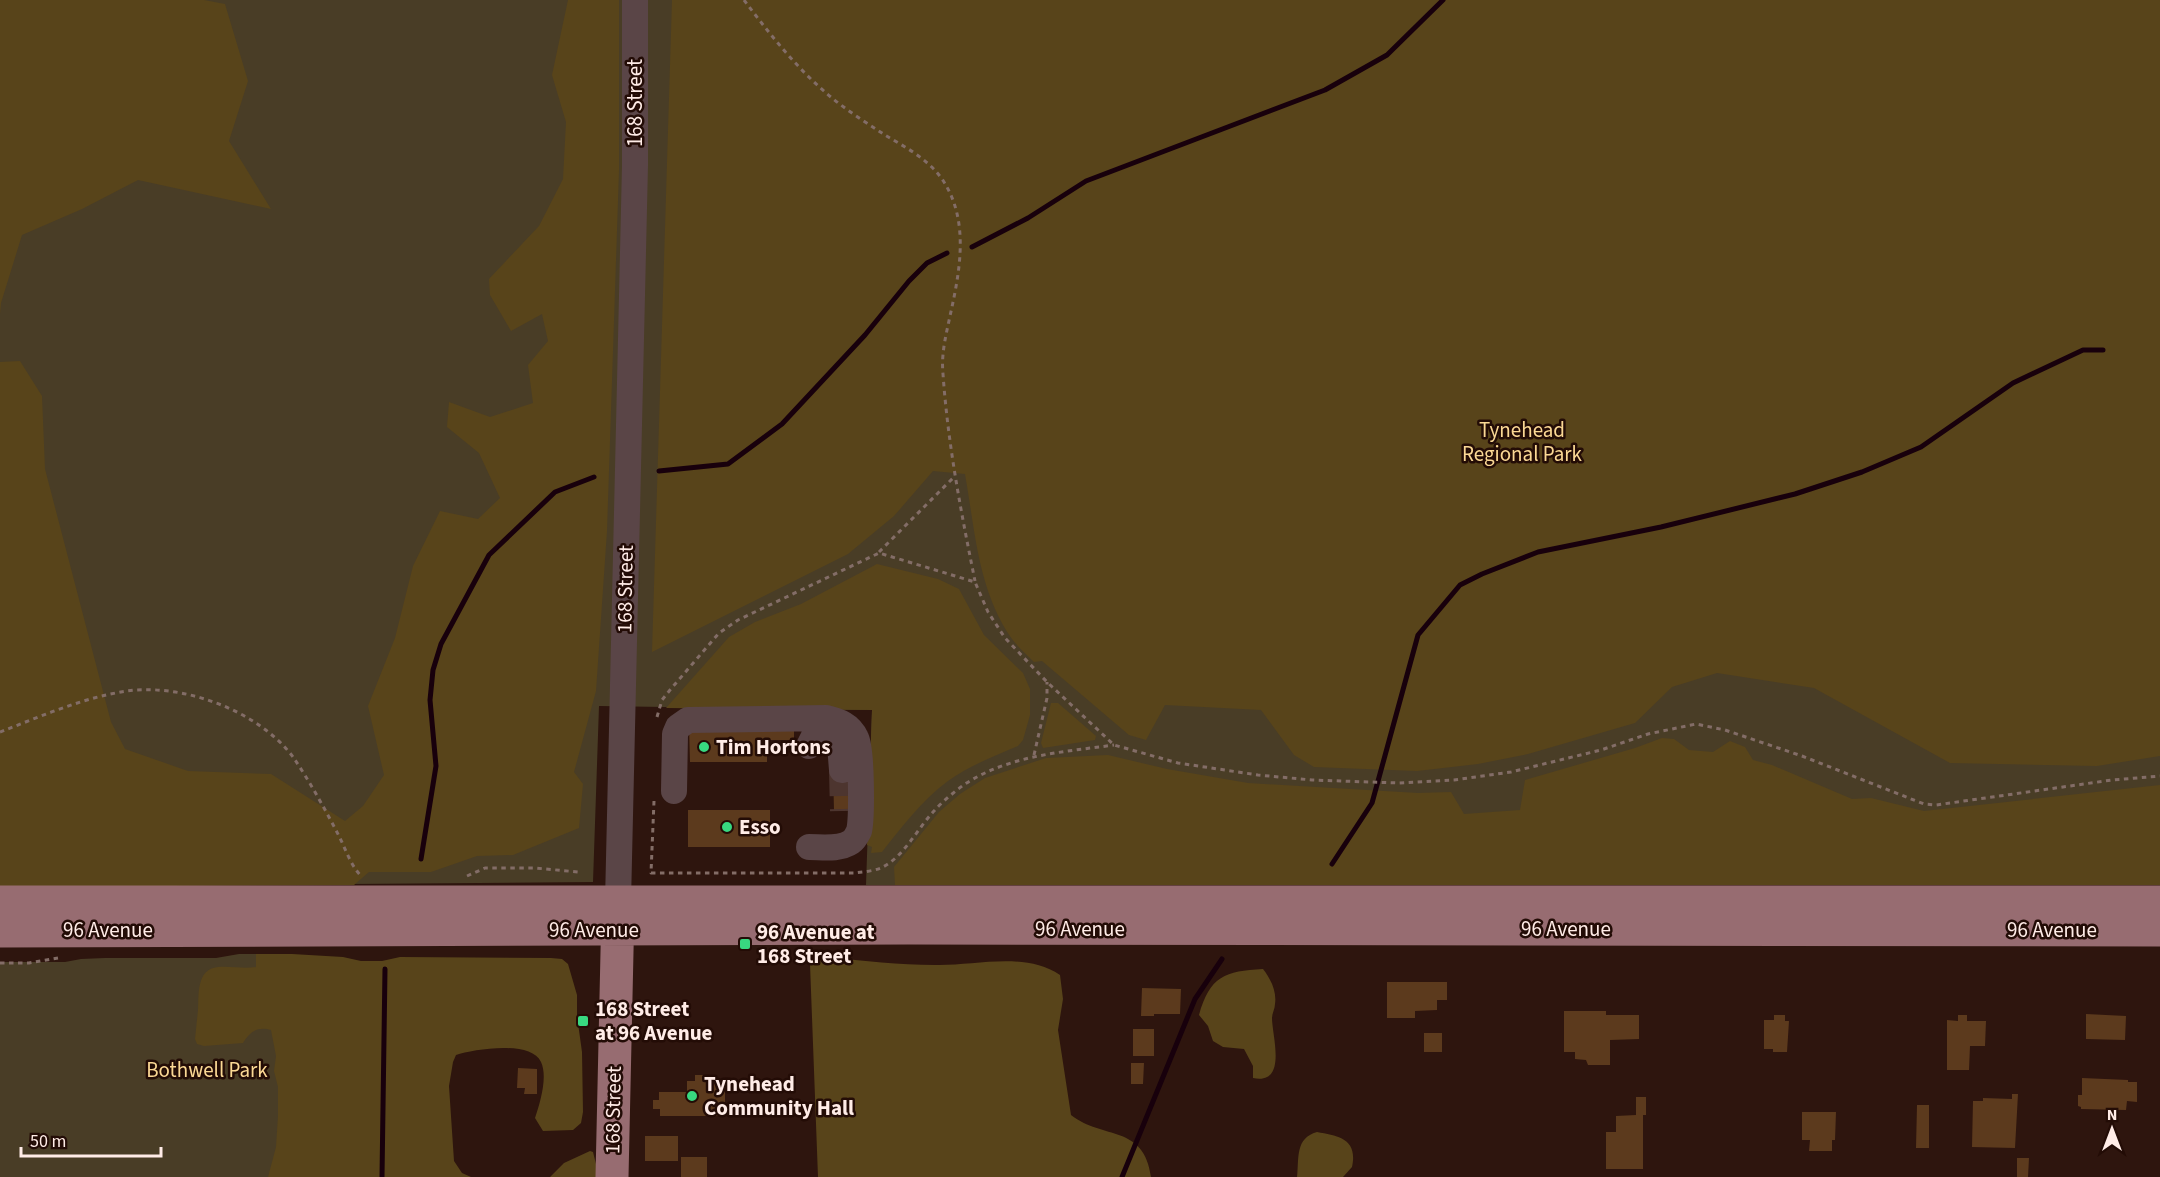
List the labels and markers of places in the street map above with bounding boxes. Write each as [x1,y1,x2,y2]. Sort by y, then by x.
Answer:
place label: Tim Hortons [716,732,830,762]
marker: Tim Hortons [697,740,711,754]
place label: Esso [739,812,781,842]
marker: Esso [720,820,734,834]
place label: 96 Avenue at 168 Street [757,917,875,971]
marker: 96 Avenue at 168 Street [738,937,752,951]
place label: 168 Street at 96 Avenue [595,994,713,1048]
marker: 168 Street at 96 Avenue [576,1014,590,1028]
place label: Tynehead Community Hall [704,1069,854,1123]
marker: Tynehead Community Hall [685,1089,699,1103]

